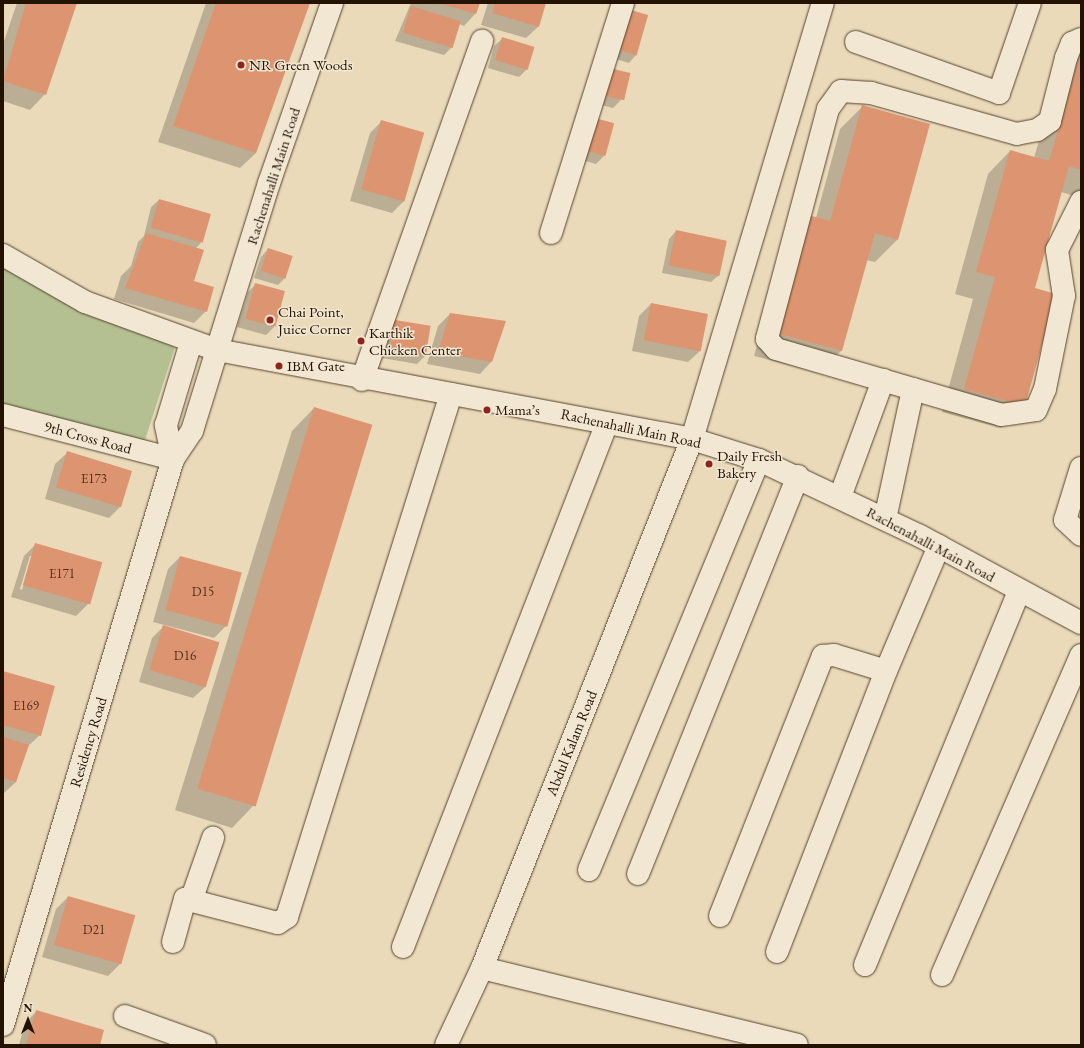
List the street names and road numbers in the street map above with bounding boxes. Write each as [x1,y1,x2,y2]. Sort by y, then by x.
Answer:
street label: Rachenahalli Main Road [242,105,304,247]
street label: Rachenahalli Main Road [559,404,703,452]
street label: 9th Cross Road [42,417,134,457]
street label: Rachenahalli Main Road [864,502,998,586]
street label: Abdul Kalam Road [542,688,600,798]
street label: Residency Road [66,695,110,789]

